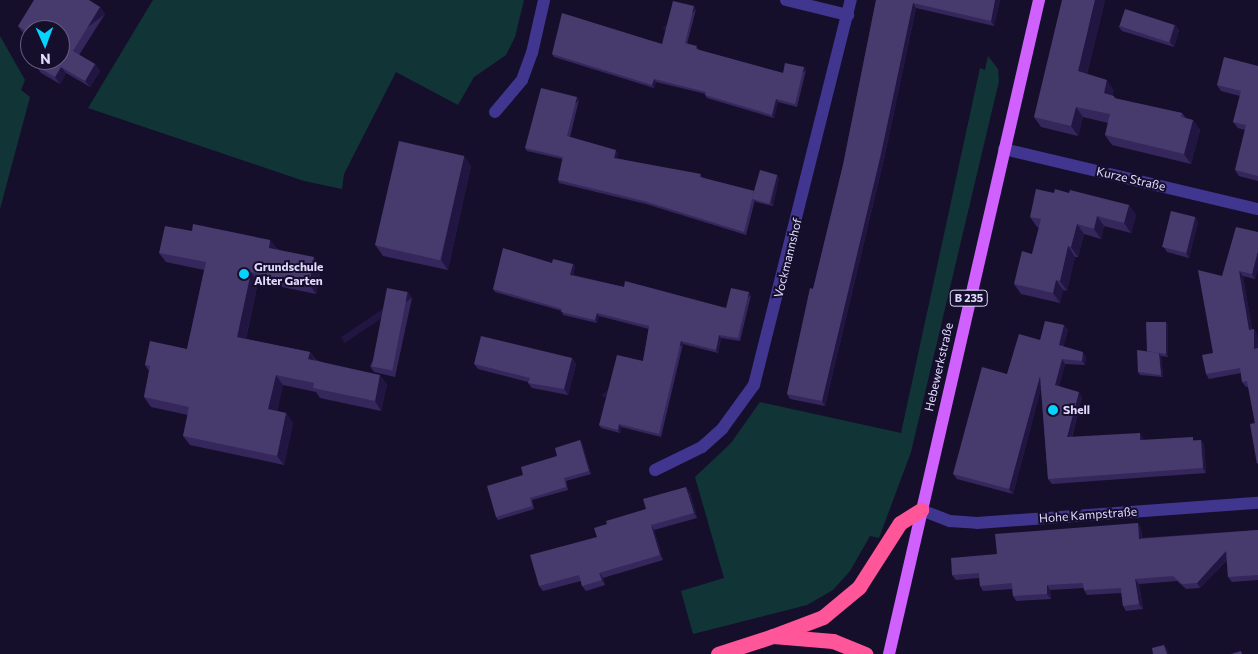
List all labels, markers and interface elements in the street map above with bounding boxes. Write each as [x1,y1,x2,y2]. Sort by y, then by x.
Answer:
north arrow [20,20,70,70]
text: N [40,51,51,68]
street label: Kurze Straße [1095,164,1167,194]
street label: Vockmannshof [771,217,805,299]
place label: Grundschule Alter Garten [254,260,323,288]
marker: Grundschule Alter Garten [238,268,250,280]
road number: B 235 [949,290,989,306]
street label: Hebewerkstraße [922,321,956,413]
place label: Shell [1063,403,1090,417]
marker: Shell [1047,404,1059,416]
street label: Hohe Kampstraße [1038,504,1138,526]

